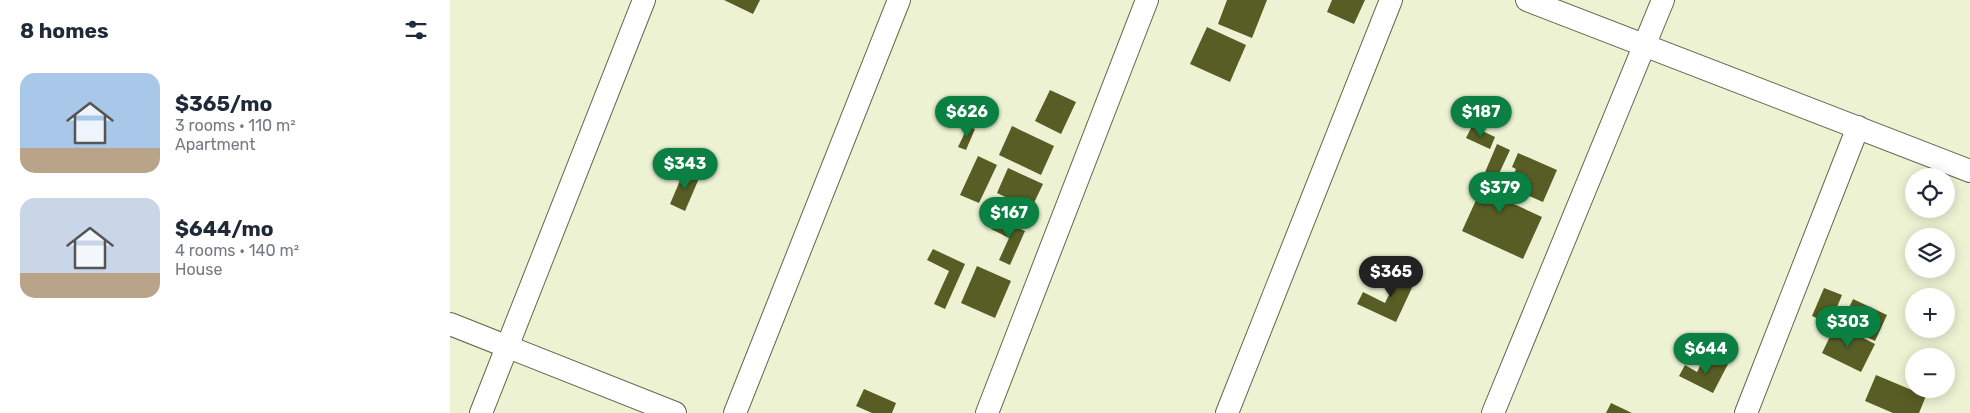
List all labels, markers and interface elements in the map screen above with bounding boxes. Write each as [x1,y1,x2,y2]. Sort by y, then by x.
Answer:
icon: filters [402,16,430,44]
text: 8 homes [20,18,109,43]
text: $365/mo [175,91,272,116]
icon: home [60,93,120,153]
pin: $626 [937,96,997,138]
pin: $187 [1451,96,1511,138]
text: $626 [946,102,988,121]
text: $187 [1462,102,1500,121]
text: 3 rooms · 110 m² [175,116,296,135]
text: Apartment [175,135,255,154]
pin: $343 [655,148,715,190]
text: $343 [664,154,706,173]
map controls [1905,168,1955,398]
button: locate [1905,168,1955,218]
pin: $379 [1470,172,1530,214]
text: $379 [1480,178,1520,197]
pin: $167 [979,196,1039,239]
text: $167 [990,203,1028,222]
text: $644/mo [175,216,274,241]
icon: home [60,218,120,278]
button: layers [1905,228,1955,278]
text: 4 rooms · 140 m² [175,241,299,260]
pin: $365 [1361,256,1421,298]
text: House [175,260,222,279]
text: $365 [1370,262,1412,281]
button: + [1905,288,1955,338]
pin: $303 [1818,306,1878,348]
text: $303 [1827,312,1869,331]
pin: $644 [1676,332,1736,375]
text: $644 [1685,339,1727,358]
button: − [1905,348,1955,398]

